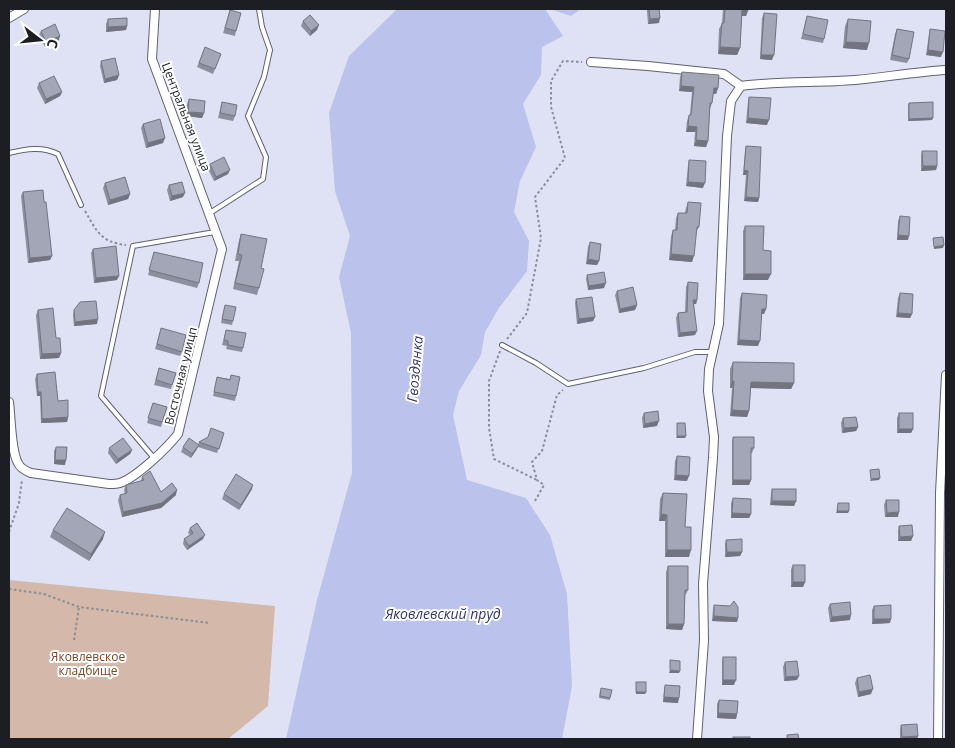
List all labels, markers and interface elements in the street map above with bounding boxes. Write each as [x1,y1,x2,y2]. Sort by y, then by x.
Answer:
north arrow [15,15,65,65]
text: С [43,37,63,51]
street label: Центральная улица [158,60,215,174]
street label: Восточная улицп [160,325,201,427]
water label: Гвоздянка [402,335,427,403]
water label: Яковлевский пруд [384,604,501,623]
park label: Яковлевское кладбище [51,648,125,679]

